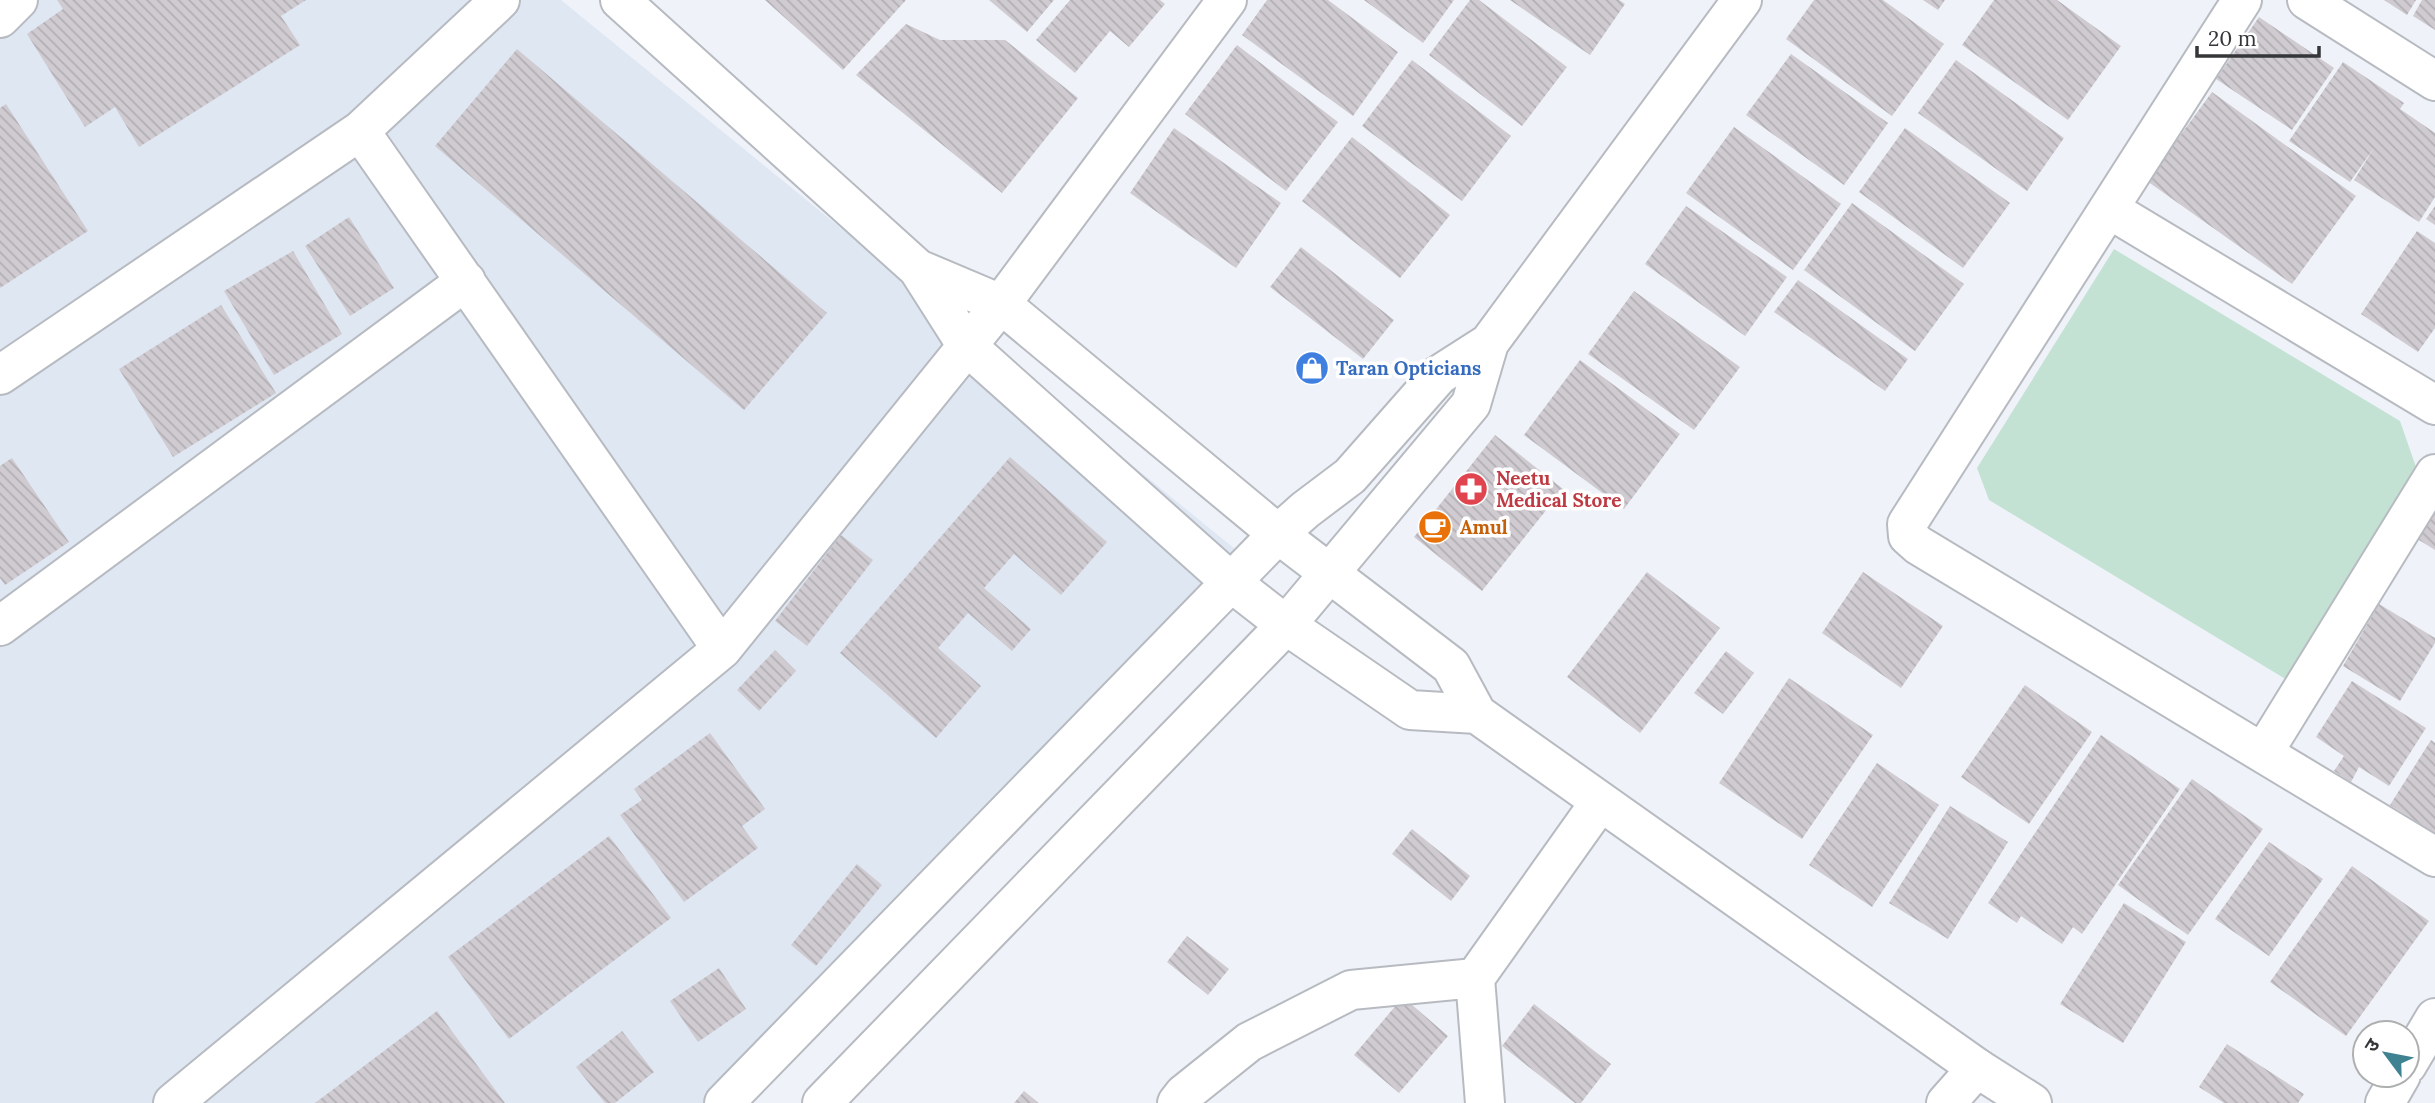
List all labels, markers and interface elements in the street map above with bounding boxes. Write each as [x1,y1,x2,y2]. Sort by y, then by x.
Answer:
scale bar [2197,14,2320,58]
text: 20 m [2208,25,2257,52]
shop icon: Taran Opticians [1293,349,1331,387]
place label: Taran Opticians [1336,356,1481,380]
place label: Neetu Medical Store [1496,466,1622,512]
pharmacy icon: Neetu Medical Store [1452,470,1490,508]
cafe icon: Amul [1416,508,1454,546]
place label: Amul [1460,515,1508,539]
north arrow [2351,1019,2421,1089]
text: उ [2358,1033,2385,1056]

